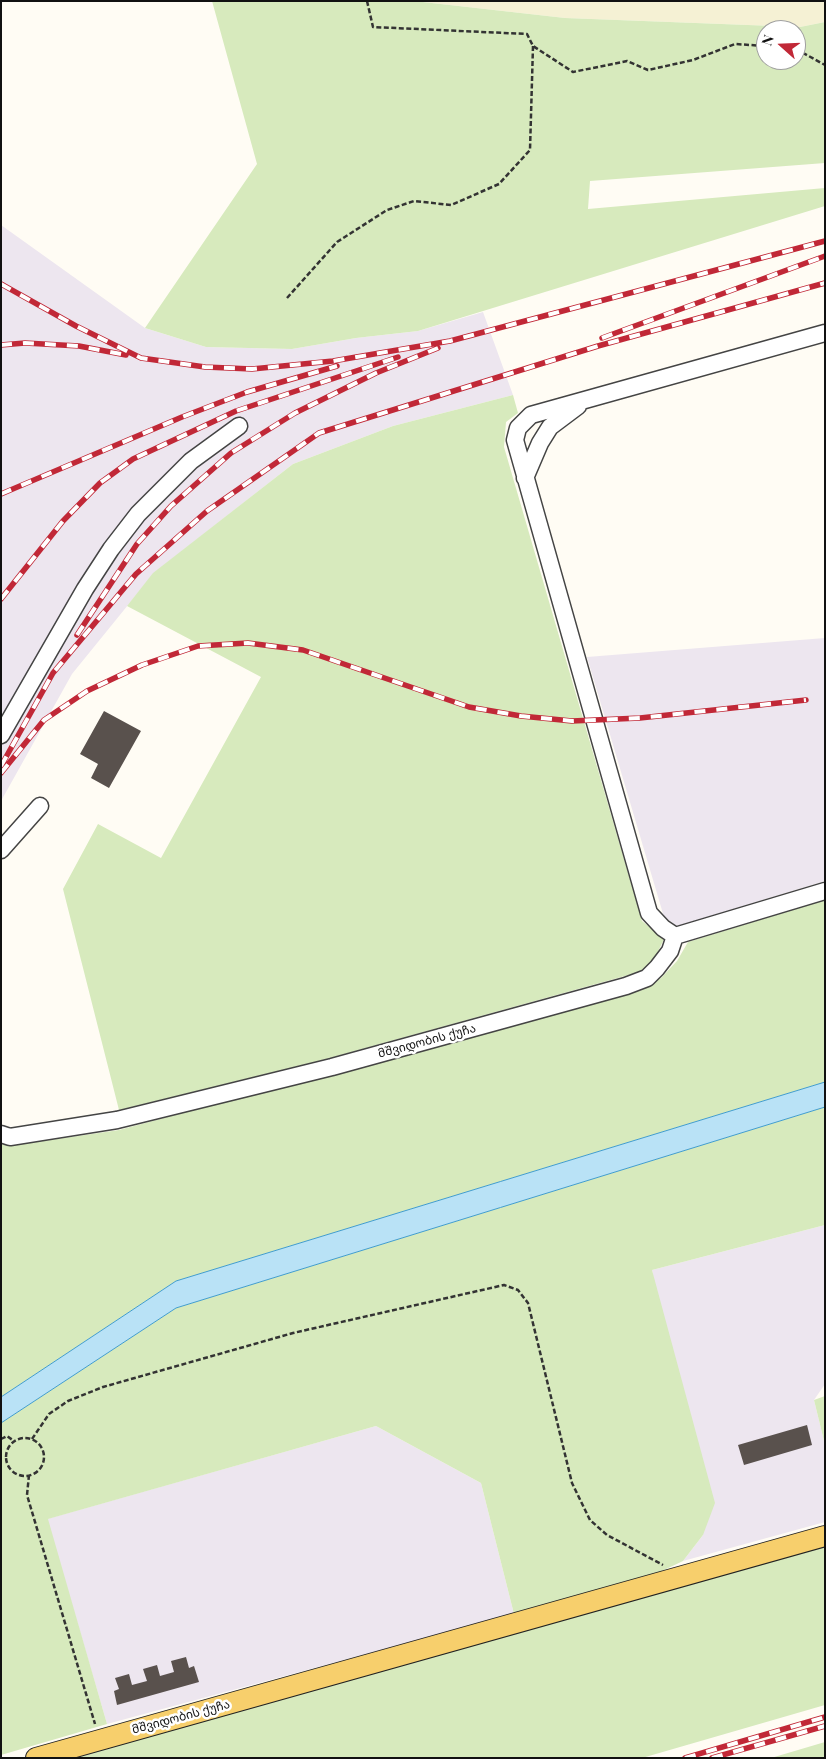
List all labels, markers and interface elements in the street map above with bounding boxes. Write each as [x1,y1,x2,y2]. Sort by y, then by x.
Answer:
north arrow [756,20,806,70]
text: N [757,32,778,48]
street label: მშვიდობის ქუჩა [377,1021,477,1061]
street label: მშვიდობის ქუჩა [131,1697,231,1737]

